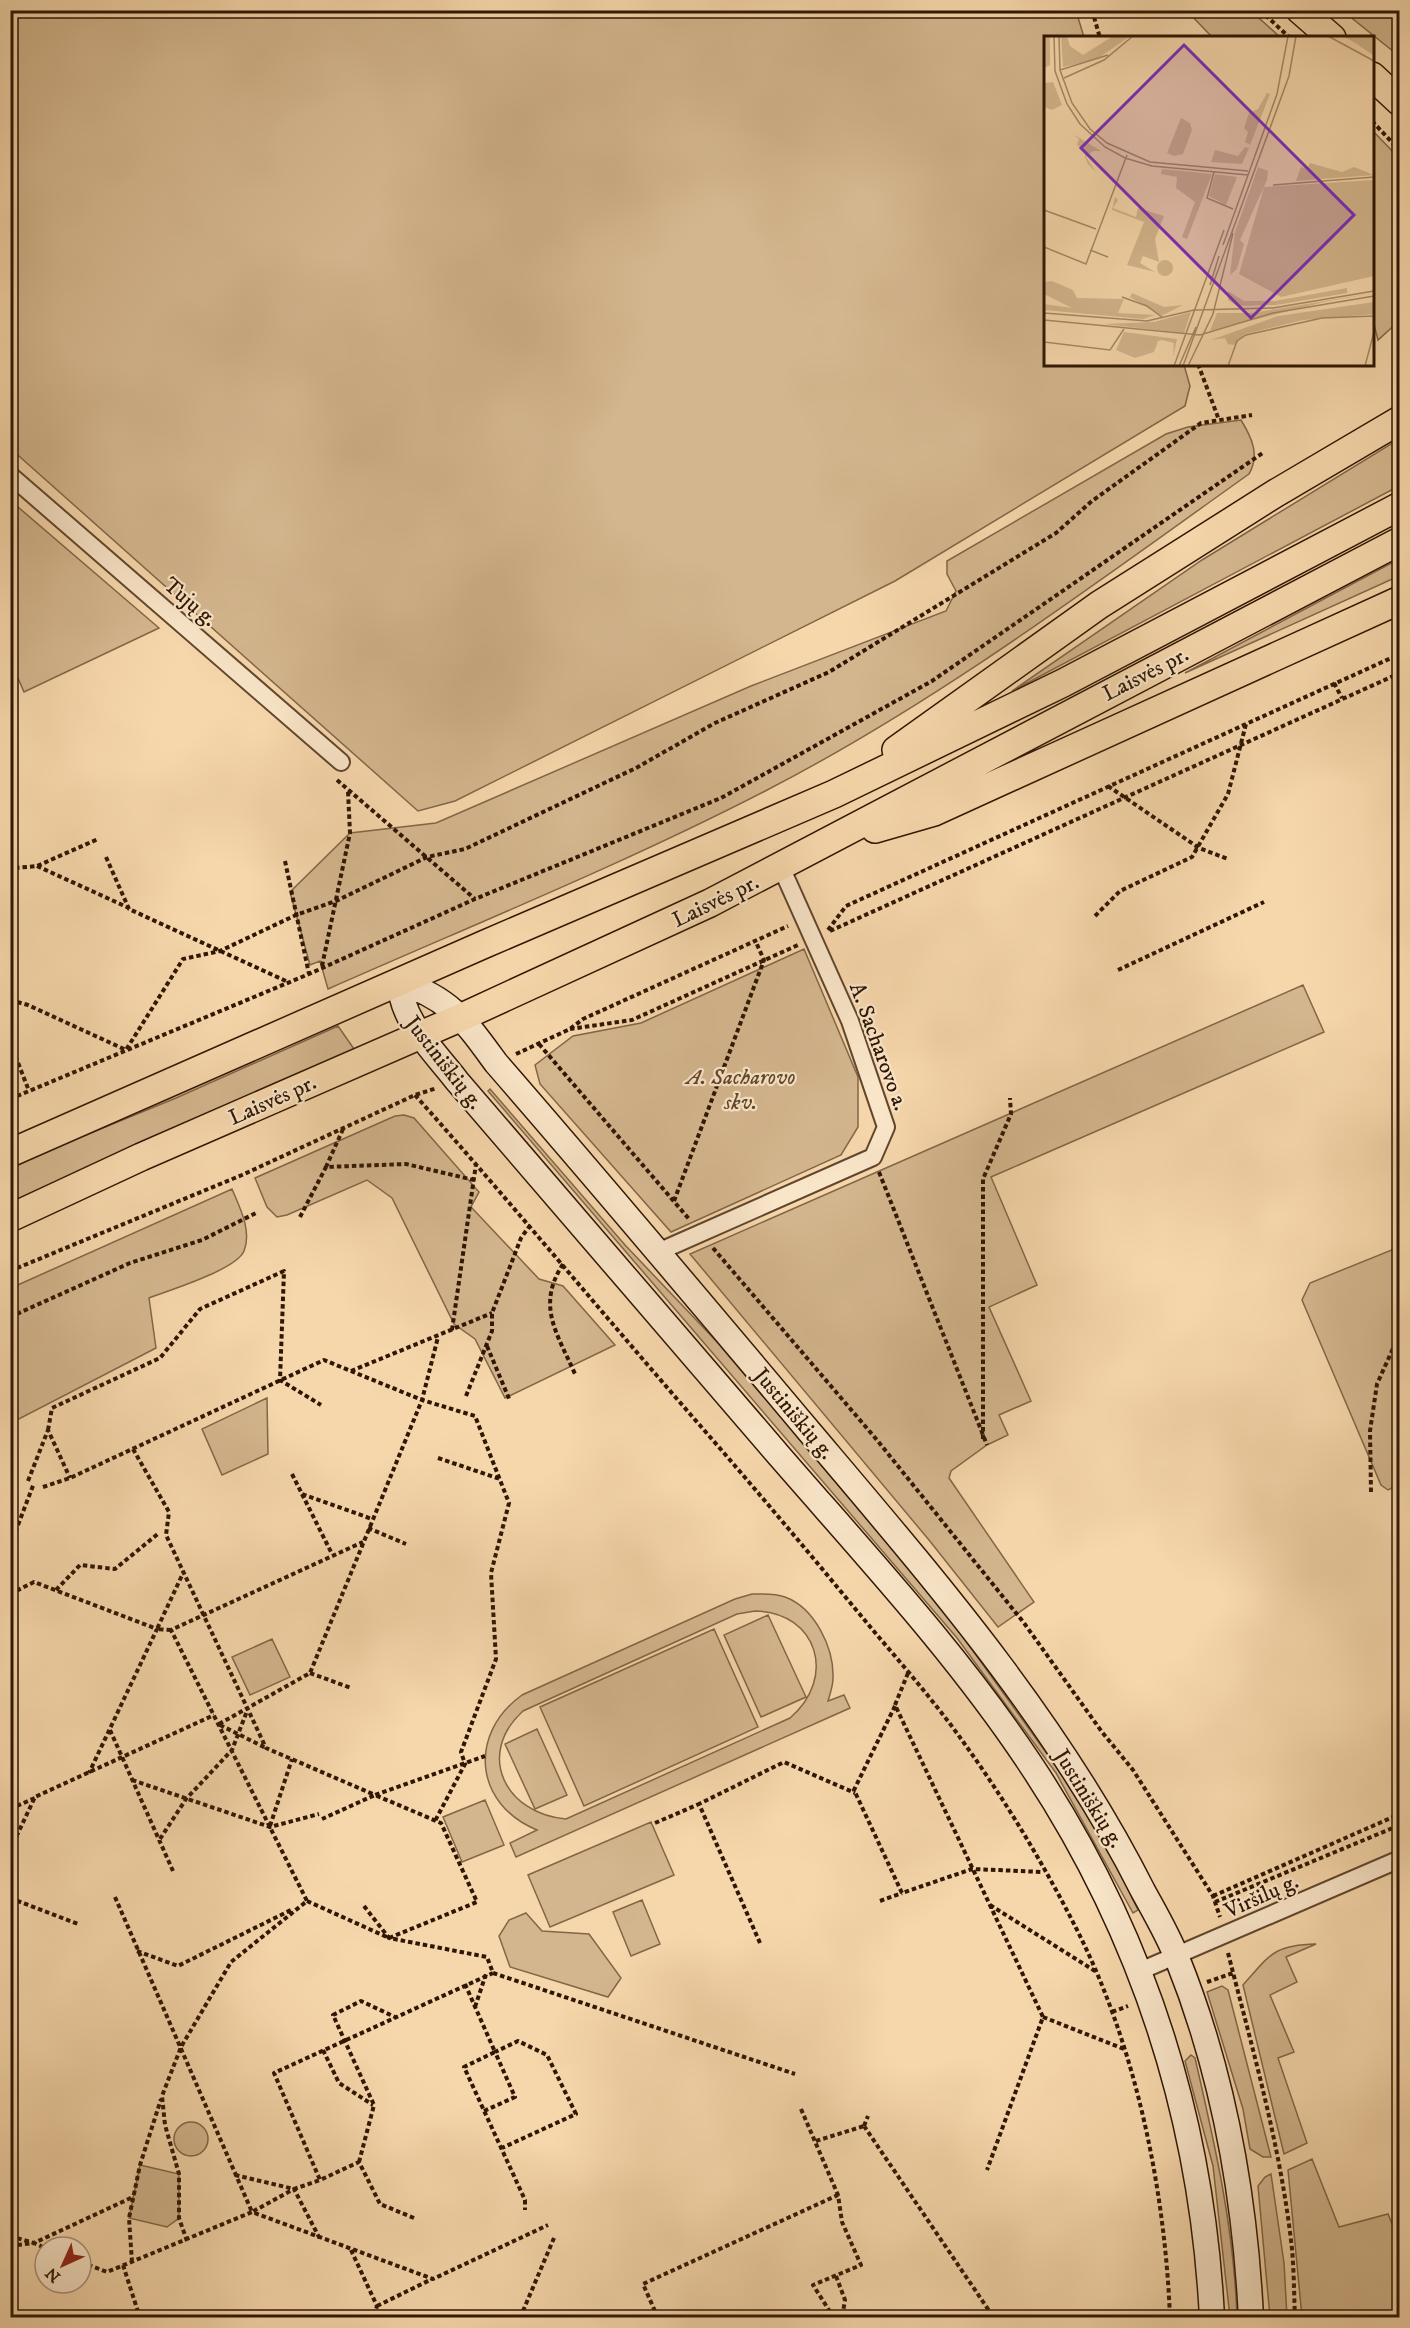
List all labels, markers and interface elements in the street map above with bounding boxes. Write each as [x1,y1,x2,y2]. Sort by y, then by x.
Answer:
inset map [1044,36,1374,366]
street label: Tujų g. [158,572,222,633]
street label: Laisvės pr. [1098,641,1193,707]
street label: Laisvės pr. [668,869,763,934]
street label: A. Sacharovo a. [843,979,914,1114]
street label: Justiniškių g. [398,1009,489,1115]
park label: A. Sacharovo skv. [683,1064,796,1116]
street label: Laisvės pr. [225,1069,321,1132]
street label: Justiniškių g. [746,1361,840,1465]
street label: Justiniškių g. [1047,1743,1130,1853]
street label: Viršilų g. [1219,1868,1303,1925]
north arrow [33,2235,93,2295]
text: N [41,2263,65,2287]

